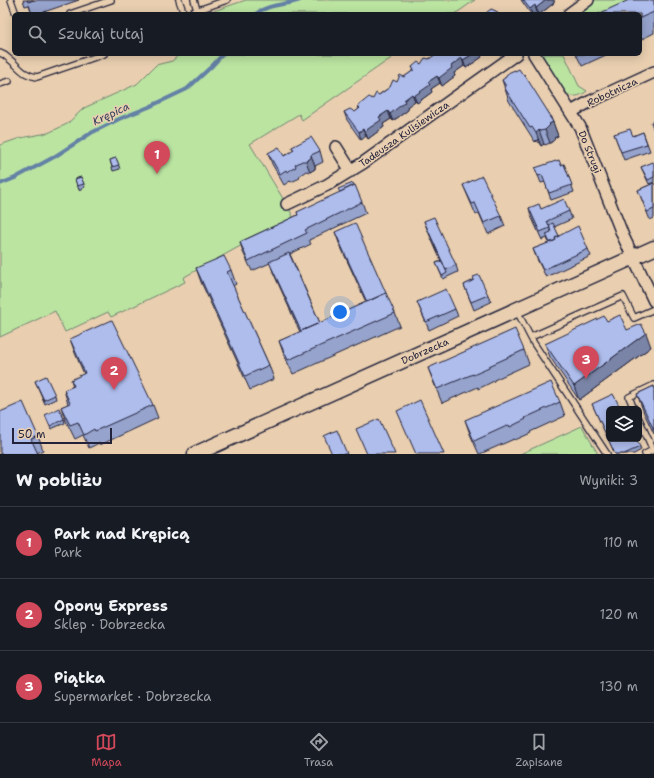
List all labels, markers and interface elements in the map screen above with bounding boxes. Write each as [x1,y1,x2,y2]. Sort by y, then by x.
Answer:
search box [12,12,642,56]
icon: search [26,23,48,45]
text: Szukaj tutaj [58,24,144,44]
street label: Robotnicza [585,74,640,109]
street label: Tadeusza Kulisiewicza [356,98,452,170]
water label: Krępica [90,99,132,129]
street label: Do Strugi [576,129,604,175]
pin: 1 [144,141,170,174]
your location [330,302,350,322]
street label: Dobrzecka [399,334,451,367]
pin: 3 [573,346,599,379]
pin: 2 [101,357,127,390]
map controls [606,406,642,442]
button: layers [606,406,642,442]
scale bar [12,426,112,445]
text: 50 m [18,427,46,442]
text: W pobliżu [16,469,102,491]
text: Wyniki: 3 [579,472,638,489]
text: Park nad Krępicą [54,524,189,544]
text: 1 [26,534,32,551]
text: 110 m [603,534,638,551]
text: Park [54,544,82,561]
text: Opony Express [54,596,168,616]
text: 2 [24,606,34,623]
text: 120 m [600,606,638,623]
text: Sklep · Dobrzecka [54,616,165,633]
text: Piątka [54,668,105,688]
text: 3 [24,678,34,695]
text: 130 m [600,678,638,695]
text: Supermarket · Dobrzecka [54,688,211,705]
tab: Mapa [91,731,122,770]
tab: Trasa [304,731,333,770]
tab: Zapisane [516,731,563,770]

